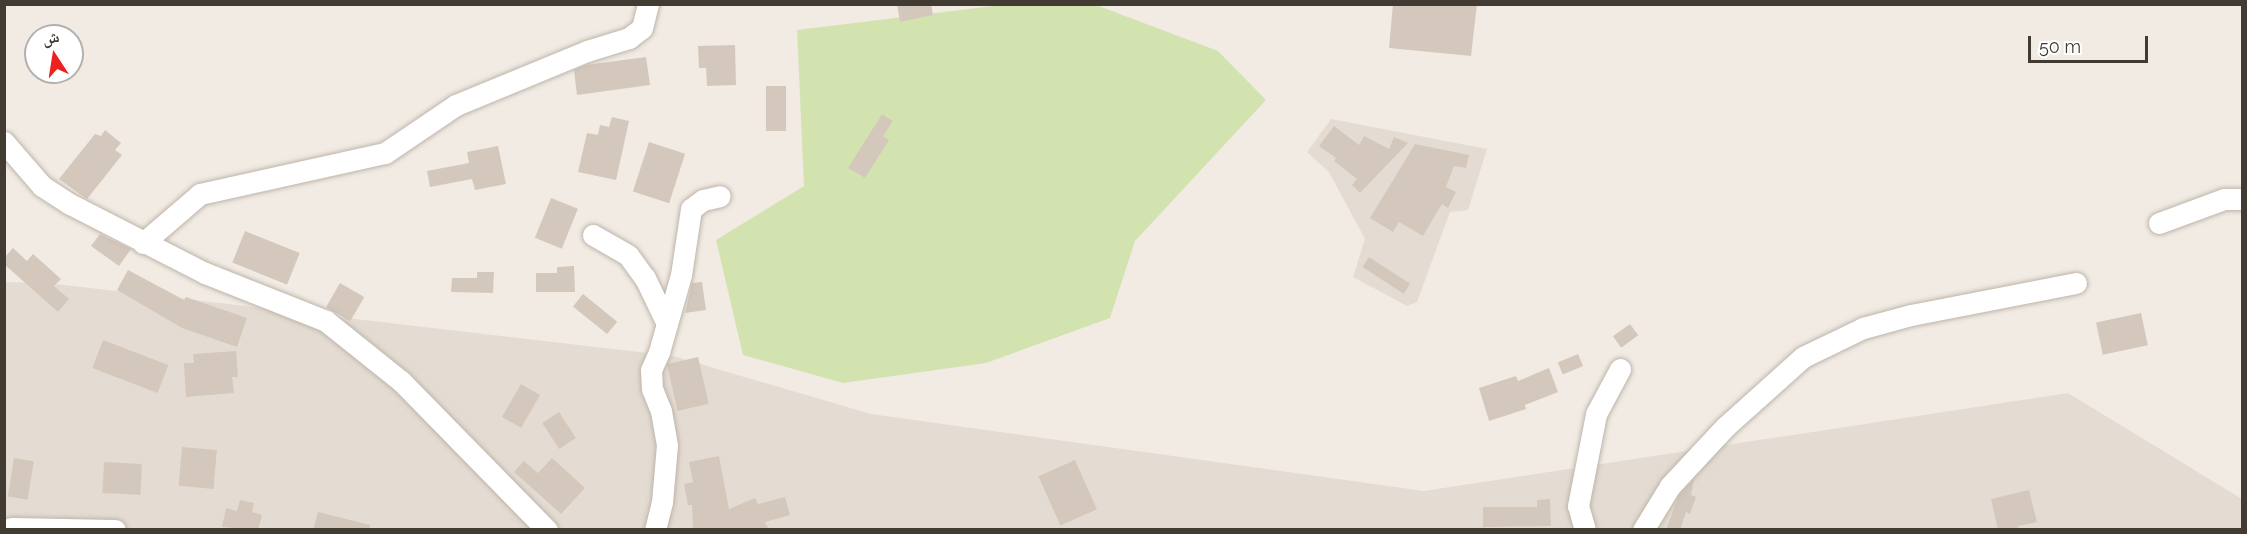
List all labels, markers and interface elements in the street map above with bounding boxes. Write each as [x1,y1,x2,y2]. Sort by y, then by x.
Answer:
north arrow [24,24,84,84]
scale bar [2031,24,2151,62]
text: ش [40,27,61,49]
text: 50 m [2039,36,2081,57]

